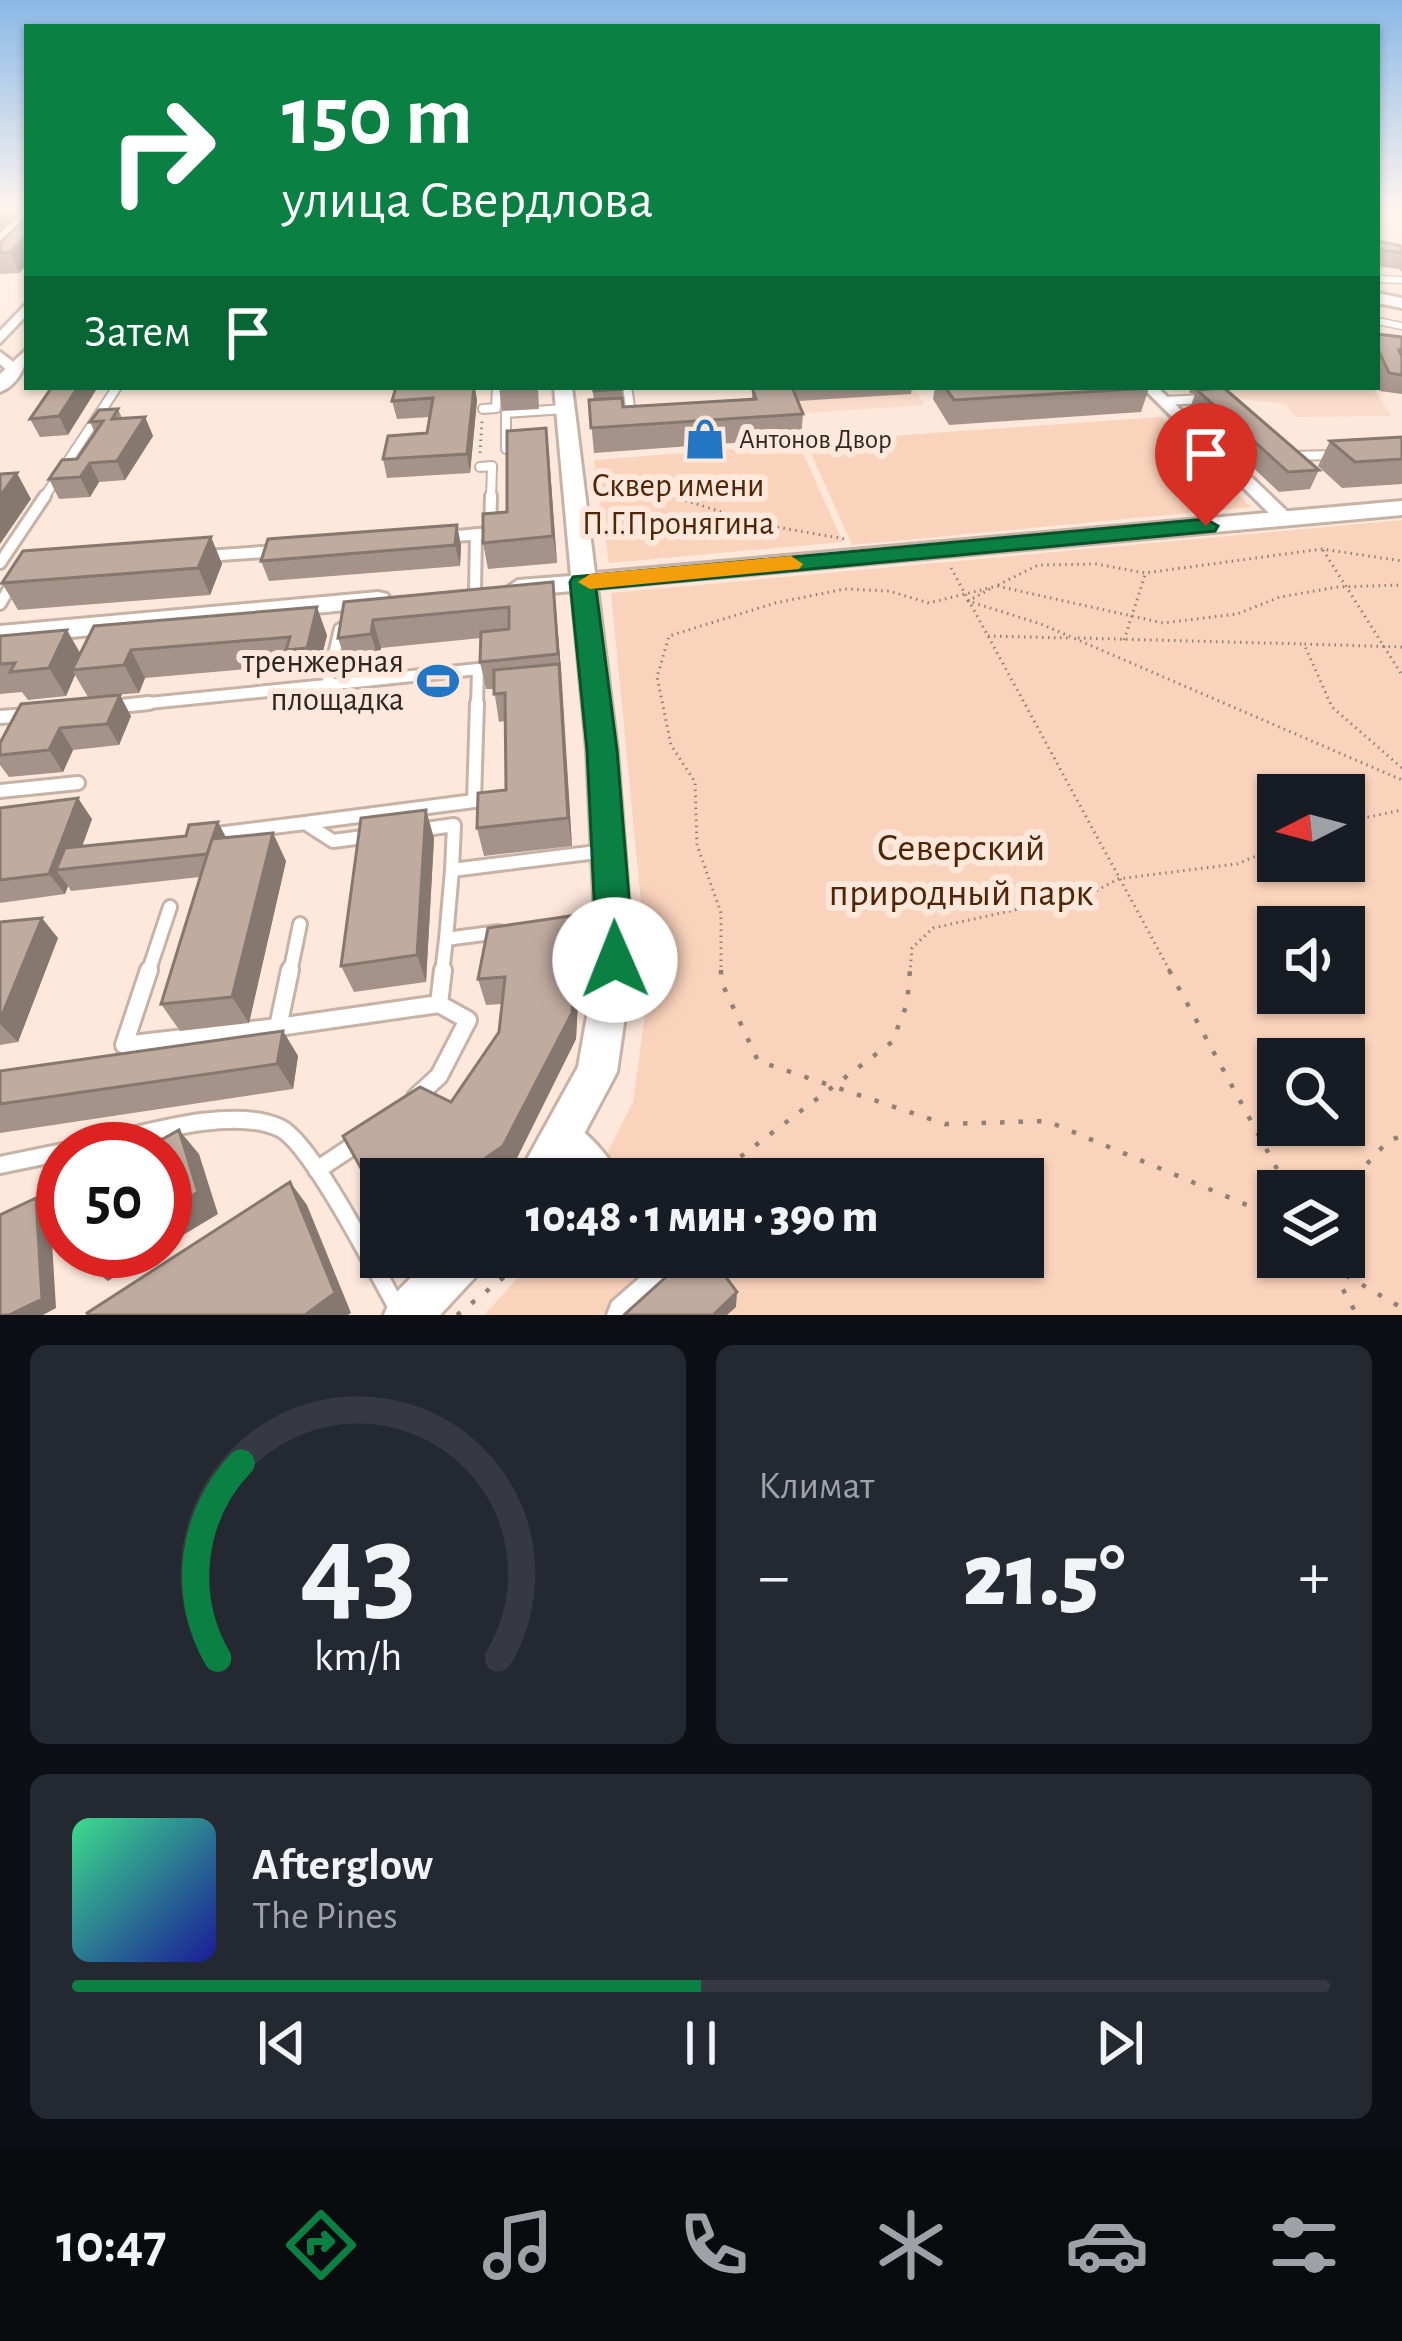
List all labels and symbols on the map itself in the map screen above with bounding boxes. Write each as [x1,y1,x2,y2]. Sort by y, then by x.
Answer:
pin [1155,403,1257,526]
shop icon: Антонов Двор [682,416,728,462]
place label: Антонов Двор [739,426,892,453]
park label: Сквер имени П.Г.Пронягина [582,470,774,541]
place label: тренжерная площадка [241,646,404,717]
sports icon: тренжерная площадка [415,658,461,704]
north arrow [1257,774,1365,882]
park label: Северский природный парк [829,829,1094,913]
position arrow [552,897,678,1023]
speed limit sign: 50 [36,1122,192,1278]

